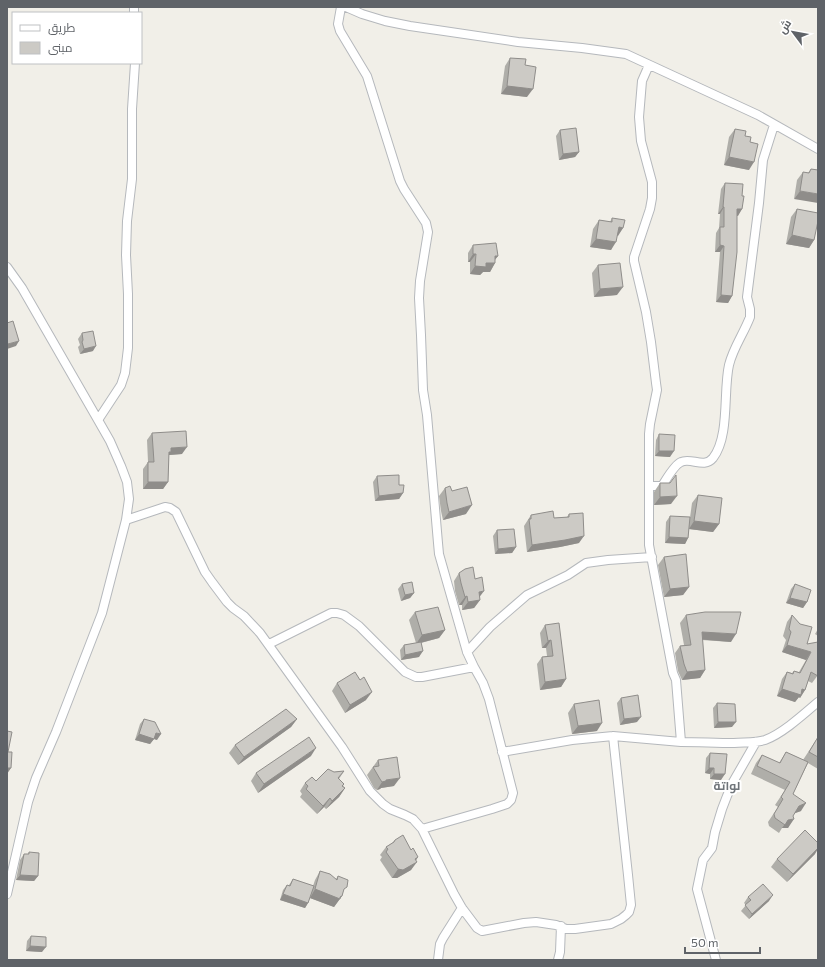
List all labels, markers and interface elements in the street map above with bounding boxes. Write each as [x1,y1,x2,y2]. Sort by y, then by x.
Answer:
legend [12,12,142,64]
north arrow [773,12,813,52]
text: ش [775,17,794,36]
text: طريق [48,20,76,35]
text: مبنى [48,40,73,55]
district label: لواتة [714,778,740,794]
scale bar [685,929,760,955]
text: 50 m [691,935,719,949]

